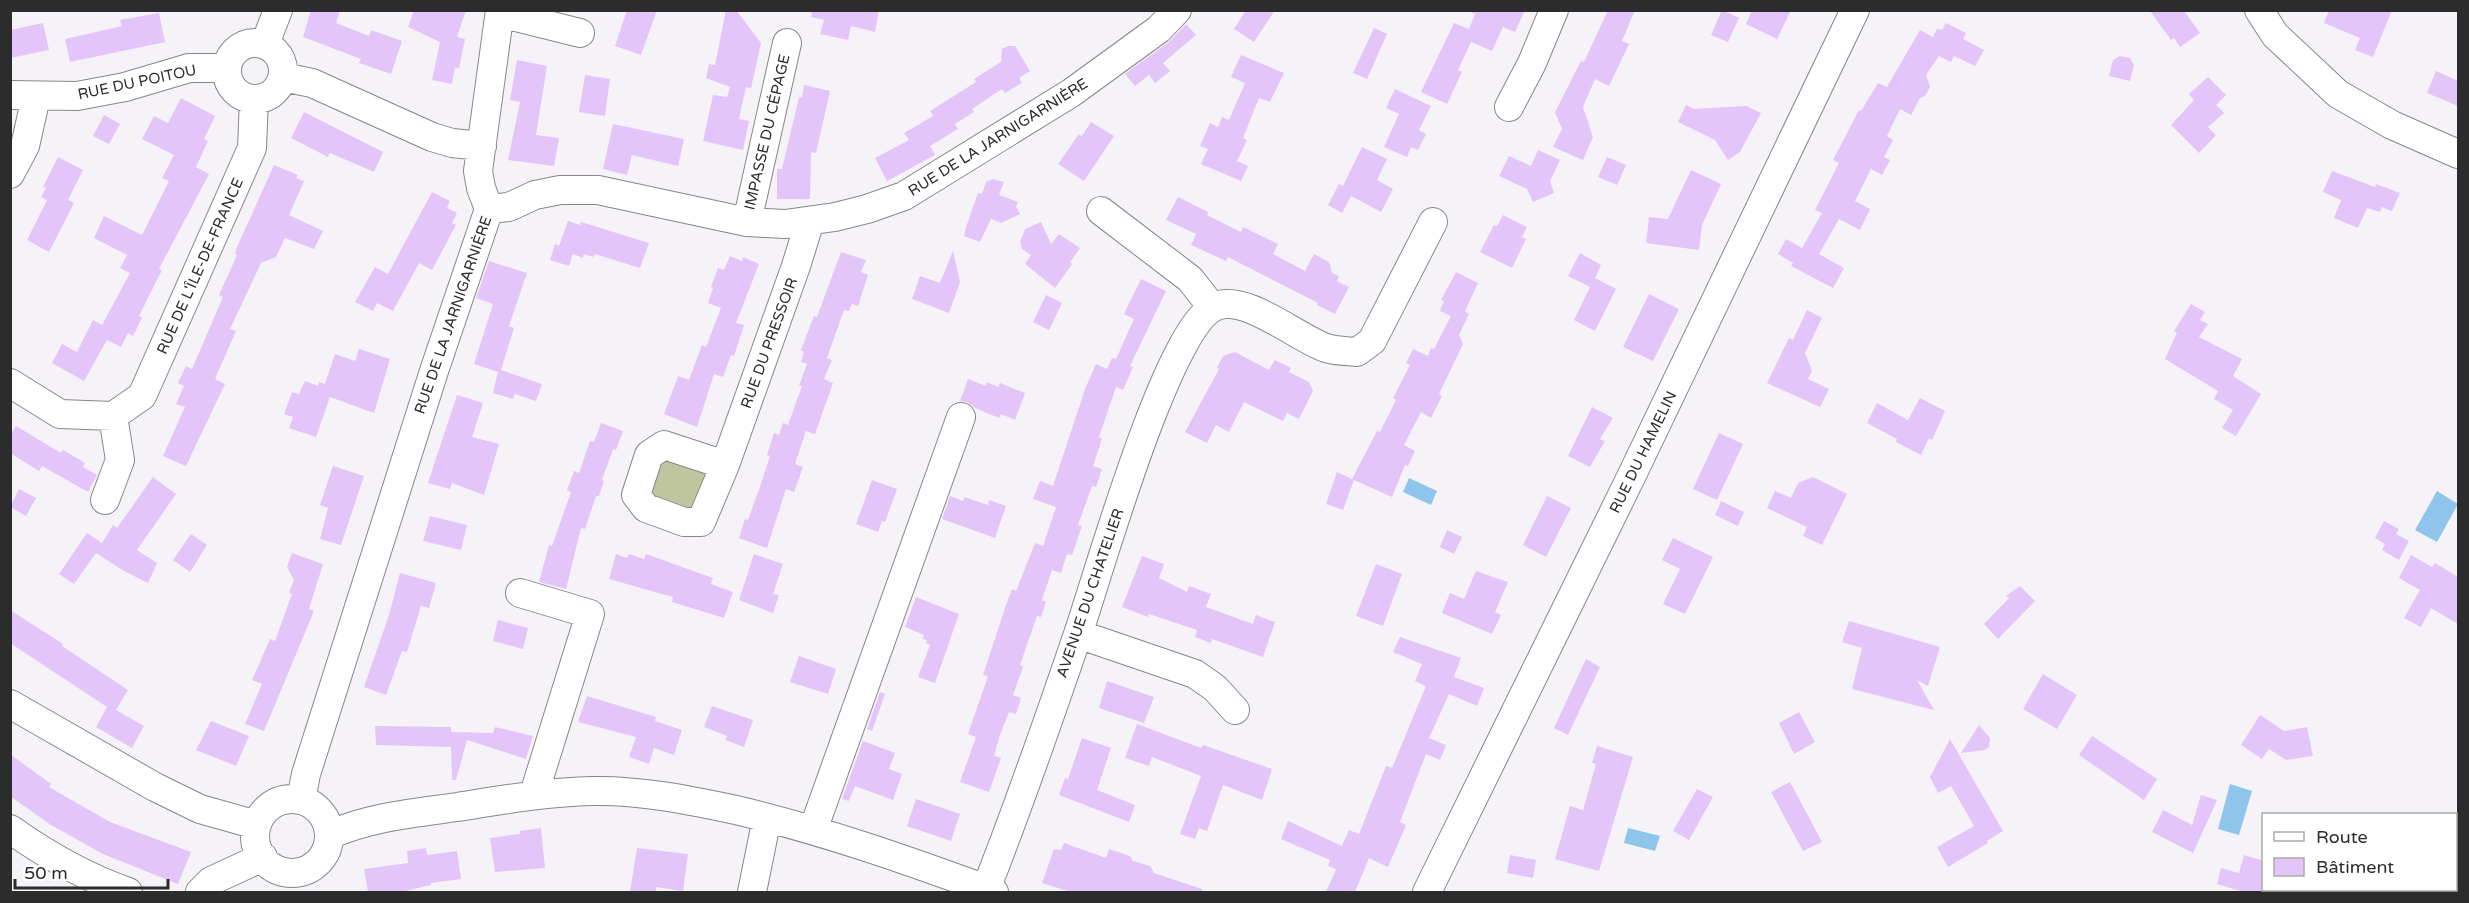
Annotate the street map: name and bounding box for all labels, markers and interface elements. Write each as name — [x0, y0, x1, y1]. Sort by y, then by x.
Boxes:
street label: IMPASSE DU CÉPAGE — [740, 52, 794, 212]
street label: RUE DU POITOU — [76, 61, 198, 103]
street label: RUE DE LA JARNIGARNIÈRE — [905, 74, 1091, 200]
street label: RUE DE L'ÎLE-DE-FRANCE — [153, 175, 247, 357]
street label: RUE DE LA JARNIGARNIÈRE — [411, 214, 495, 416]
street label: RUE DU PRESSOIR — [737, 275, 801, 411]
street label: RUE DU HAMELIN — [1606, 388, 1680, 516]
street label: AVENUE DU CHATELIER — [1053, 506, 1127, 680]
legend — [2262, 813, 2457, 891]
text: Route — [2316, 826, 2368, 848]
scale bar — [15, 852, 168, 890]
text: Bâtiment — [2316, 856, 2394, 878]
text: 50 m — [24, 862, 68, 884]

